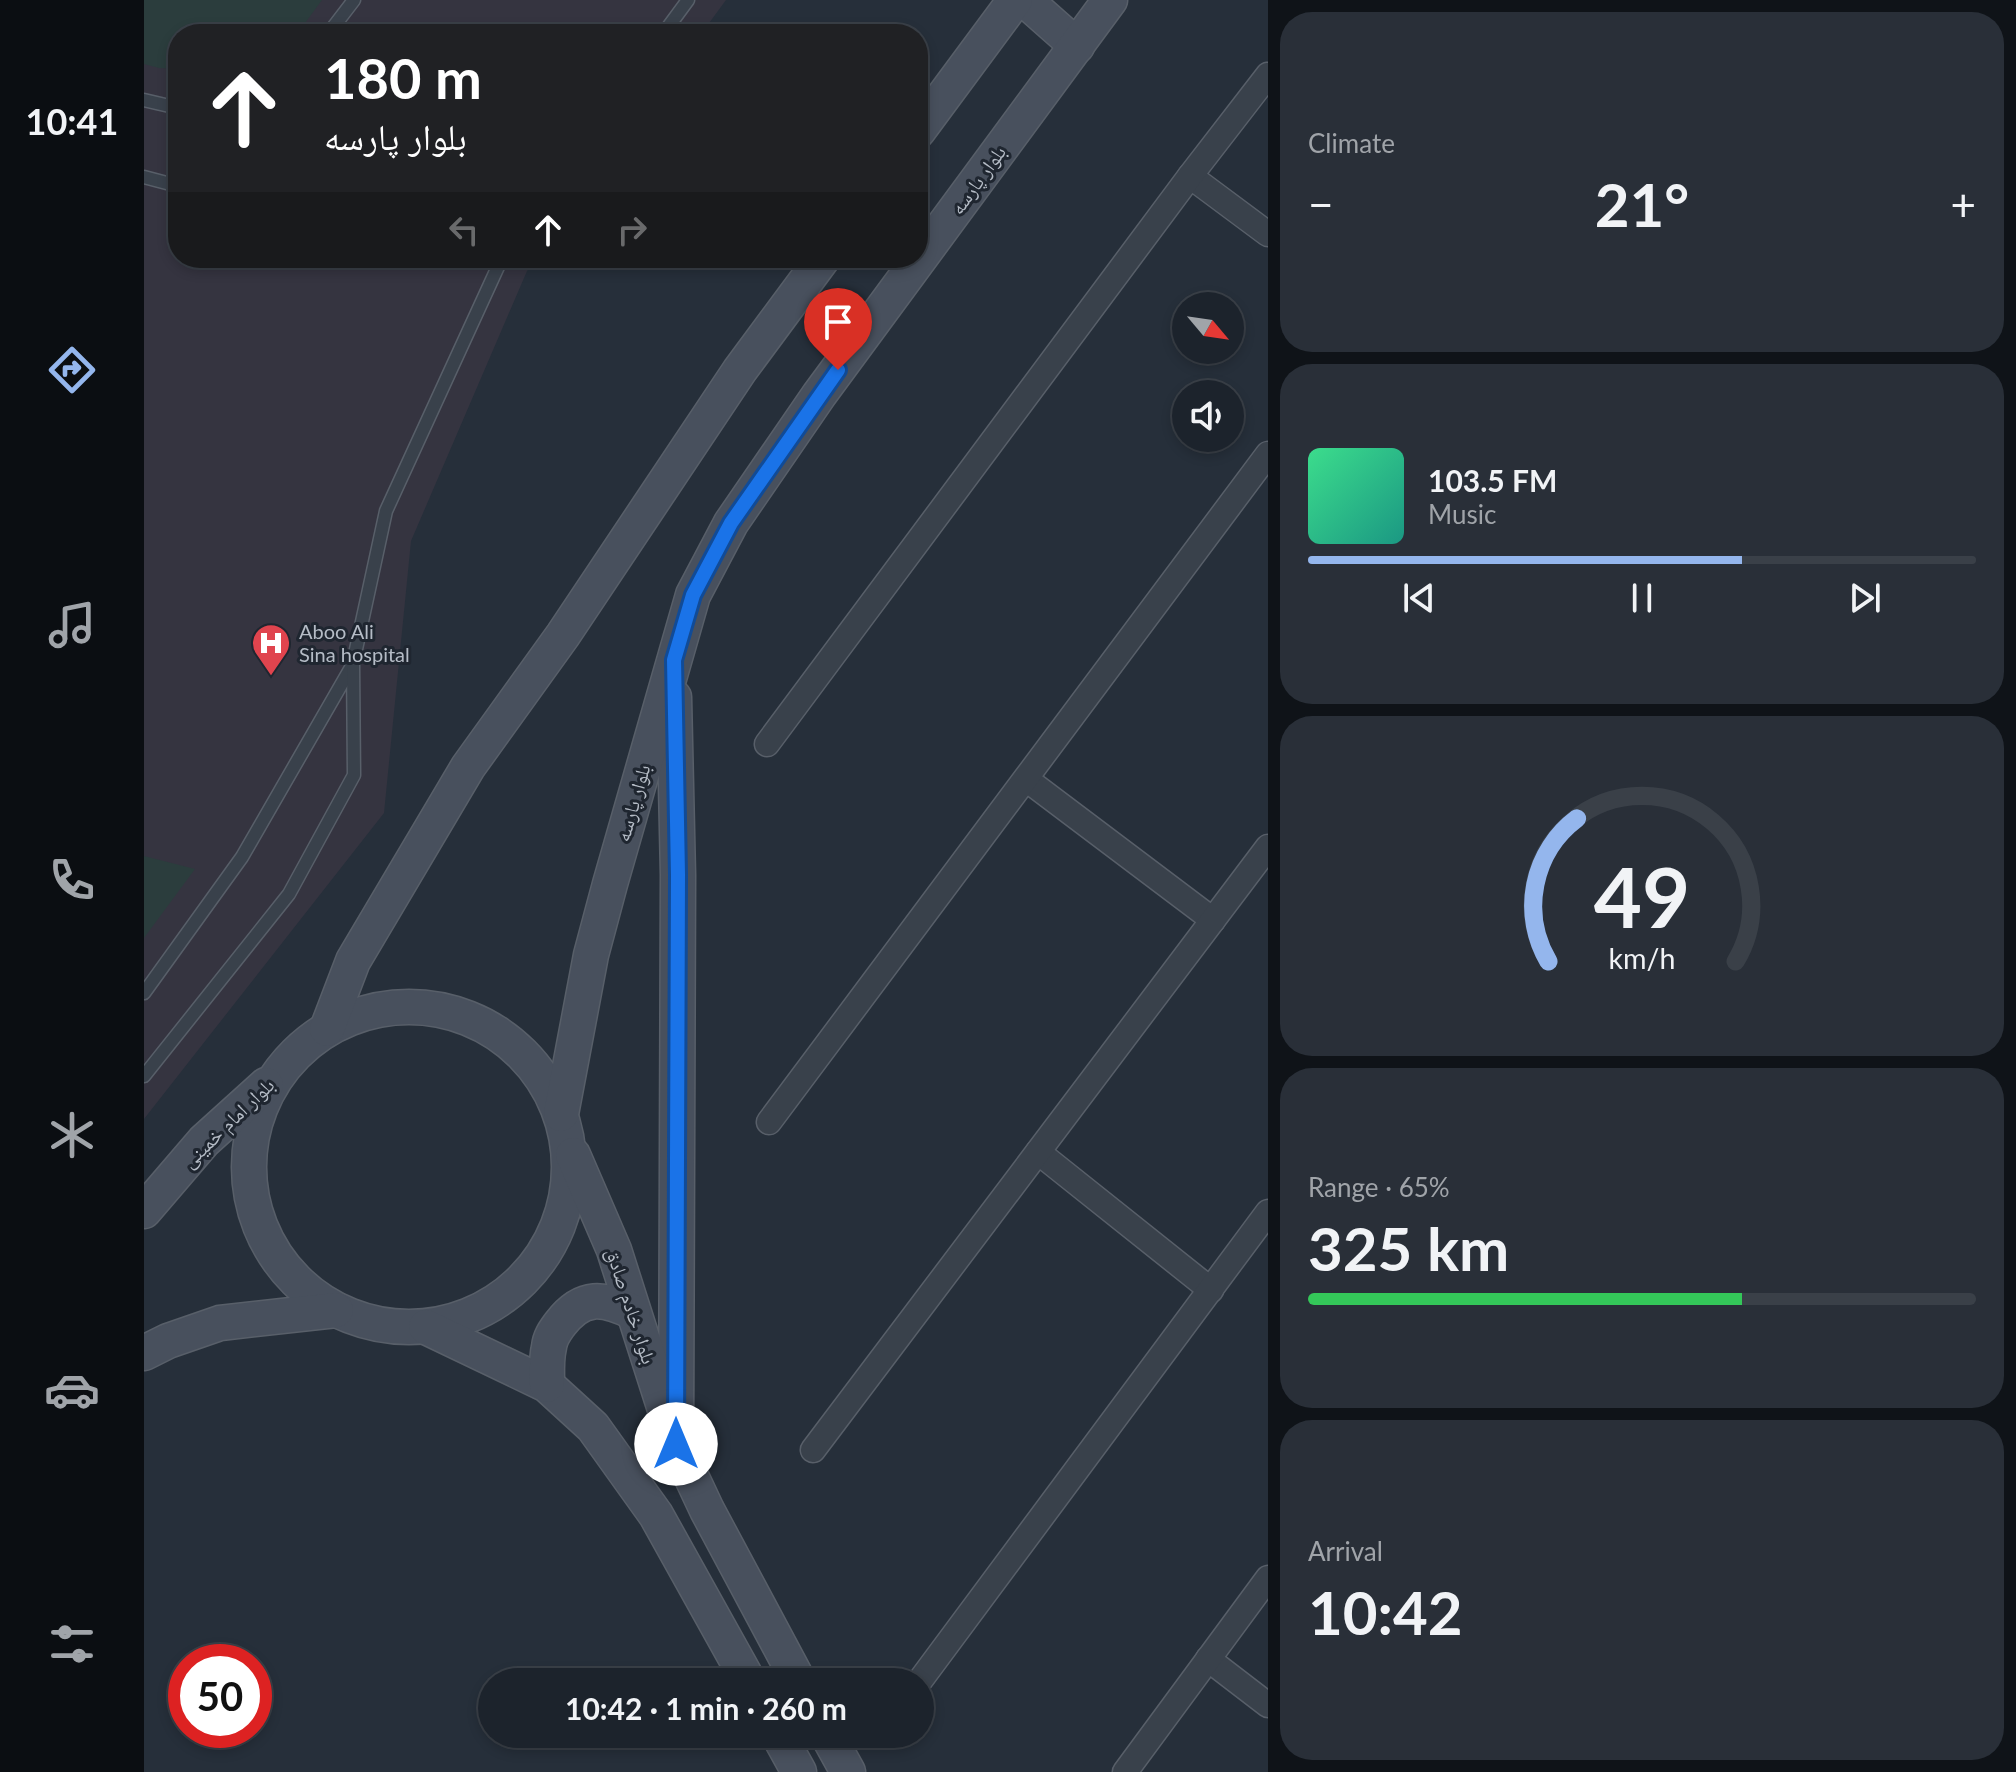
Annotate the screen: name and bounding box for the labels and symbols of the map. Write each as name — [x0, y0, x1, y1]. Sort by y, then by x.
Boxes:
street label: بلوار پارسه — [944, 140, 1011, 219]
pin — [804, 288, 872, 370]
north arrow — [1172, 292, 1244, 364]
place label: Aboo Ali Sina hospital — [299, 619, 410, 666]
hospital icon: Aboo Ali Sina hospital — [250, 622, 292, 677]
street label: بلوار پارسه — [610, 761, 656, 844]
street label: بلوار امام خمینی — [176, 1072, 281, 1174]
street label: بلوار خادم صادق — [599, 1245, 662, 1368]
position arrow — [634, 1402, 718, 1486]
speed limit sign: 50 — [168, 1644, 272, 1748]

